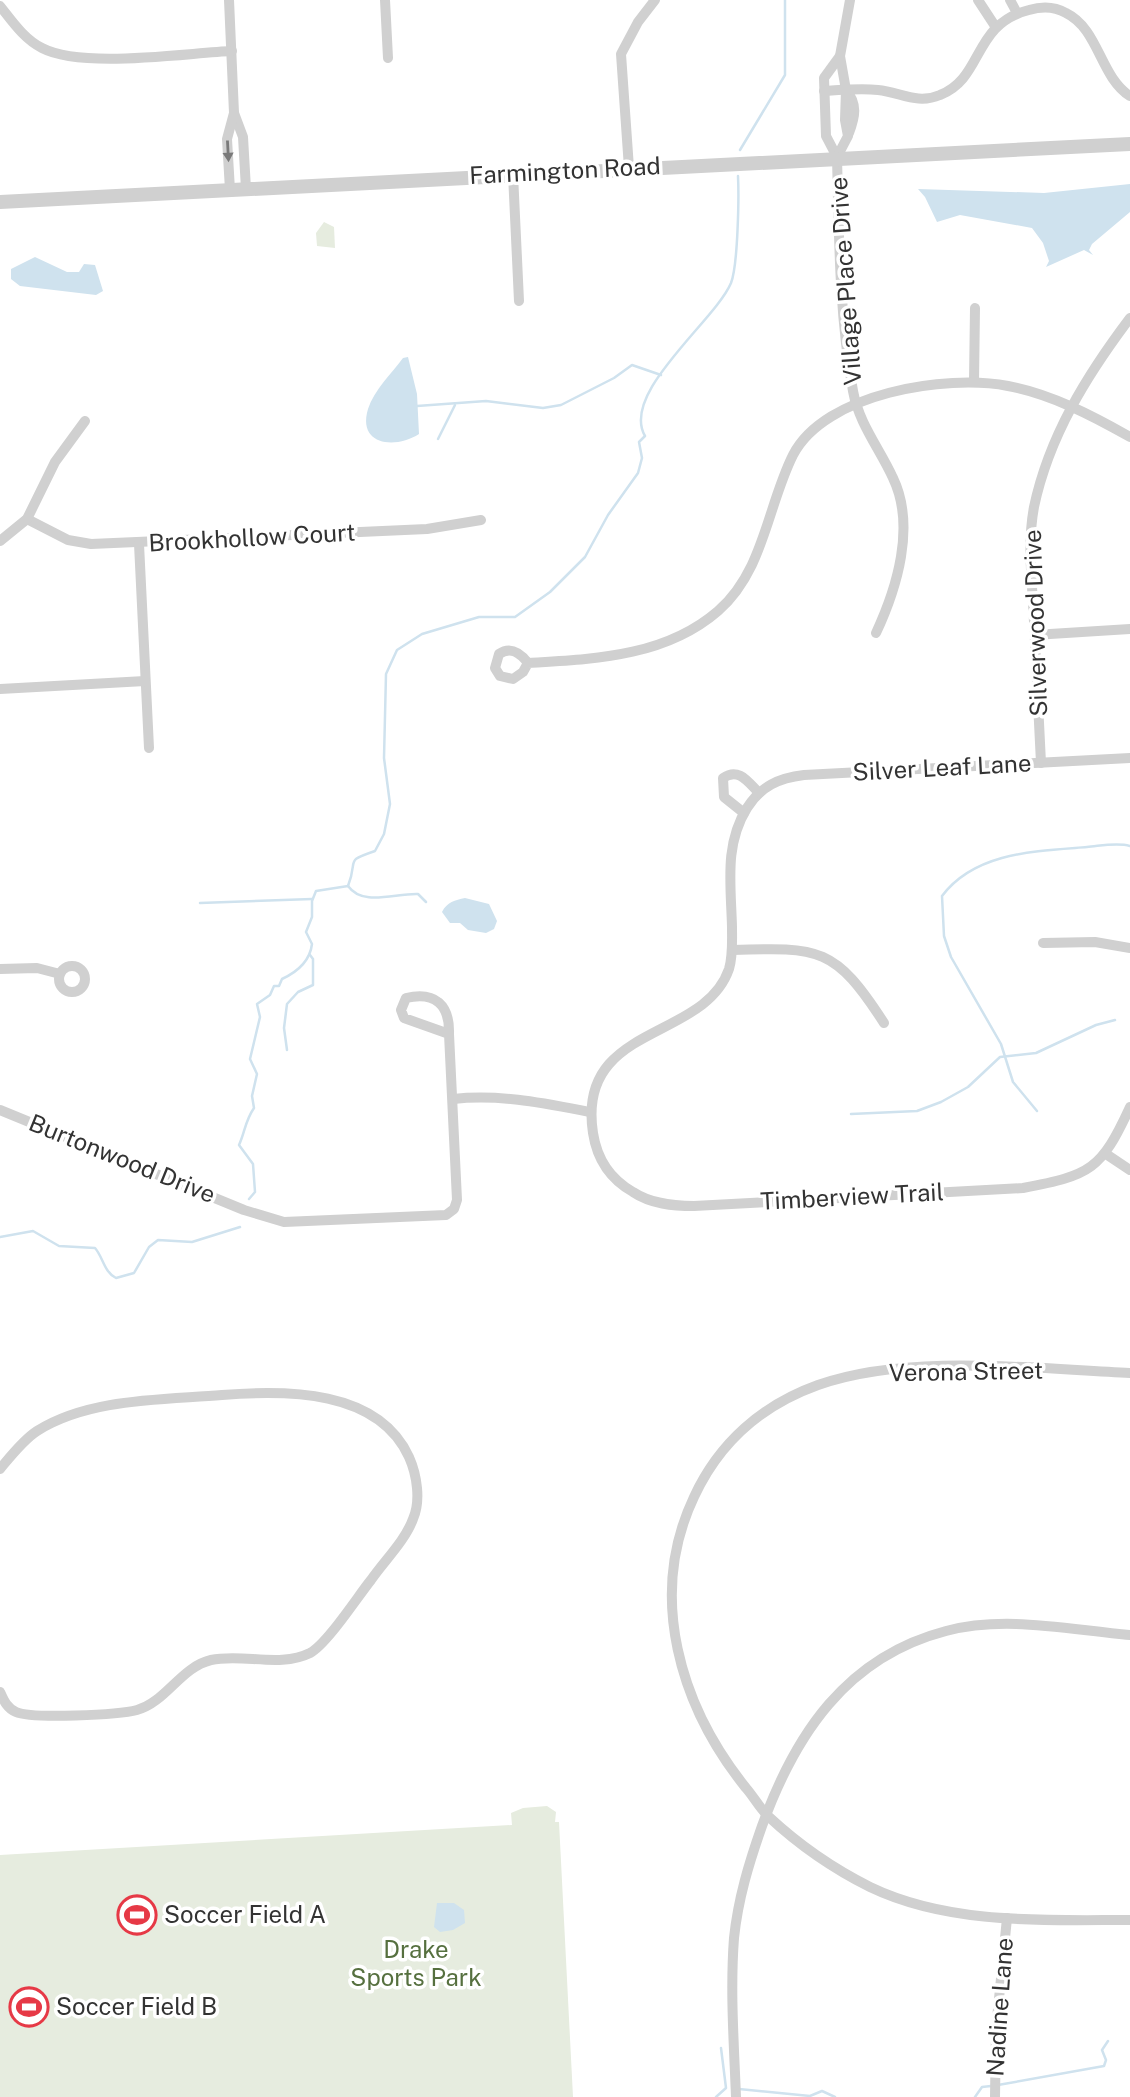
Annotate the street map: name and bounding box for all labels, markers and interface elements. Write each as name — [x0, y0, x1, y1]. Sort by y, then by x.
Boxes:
one-way arrow — [223, 140, 234, 162]
street label: Farmington Road — [469, 151, 661, 189]
street label: Village Place Drive — [824, 176, 866, 386]
street label: Brookhollow Court — [148, 518, 356, 556]
street label: Silverwood Drive — [1018, 529, 1052, 717]
street label: Silver Leaf Lane — [852, 748, 1032, 786]
street label: Burtonwood Drive — [25, 1108, 220, 1208]
street label: Timberview Trail — [759, 1177, 944, 1215]
street label: Verona Street — [889, 1356, 1043, 1386]
sports icon: Soccer Field A — [116, 1894, 158, 1936]
place label: Soccer Field A — [164, 1900, 326, 1928]
park label: Drake Sports Park — [350, 1935, 482, 1991]
street label: Nadine Lane — [980, 1937, 1018, 2077]
sports icon: Soccer Field B — [8, 1986, 50, 2028]
place label: Soccer Field B — [56, 1992, 217, 2020]

